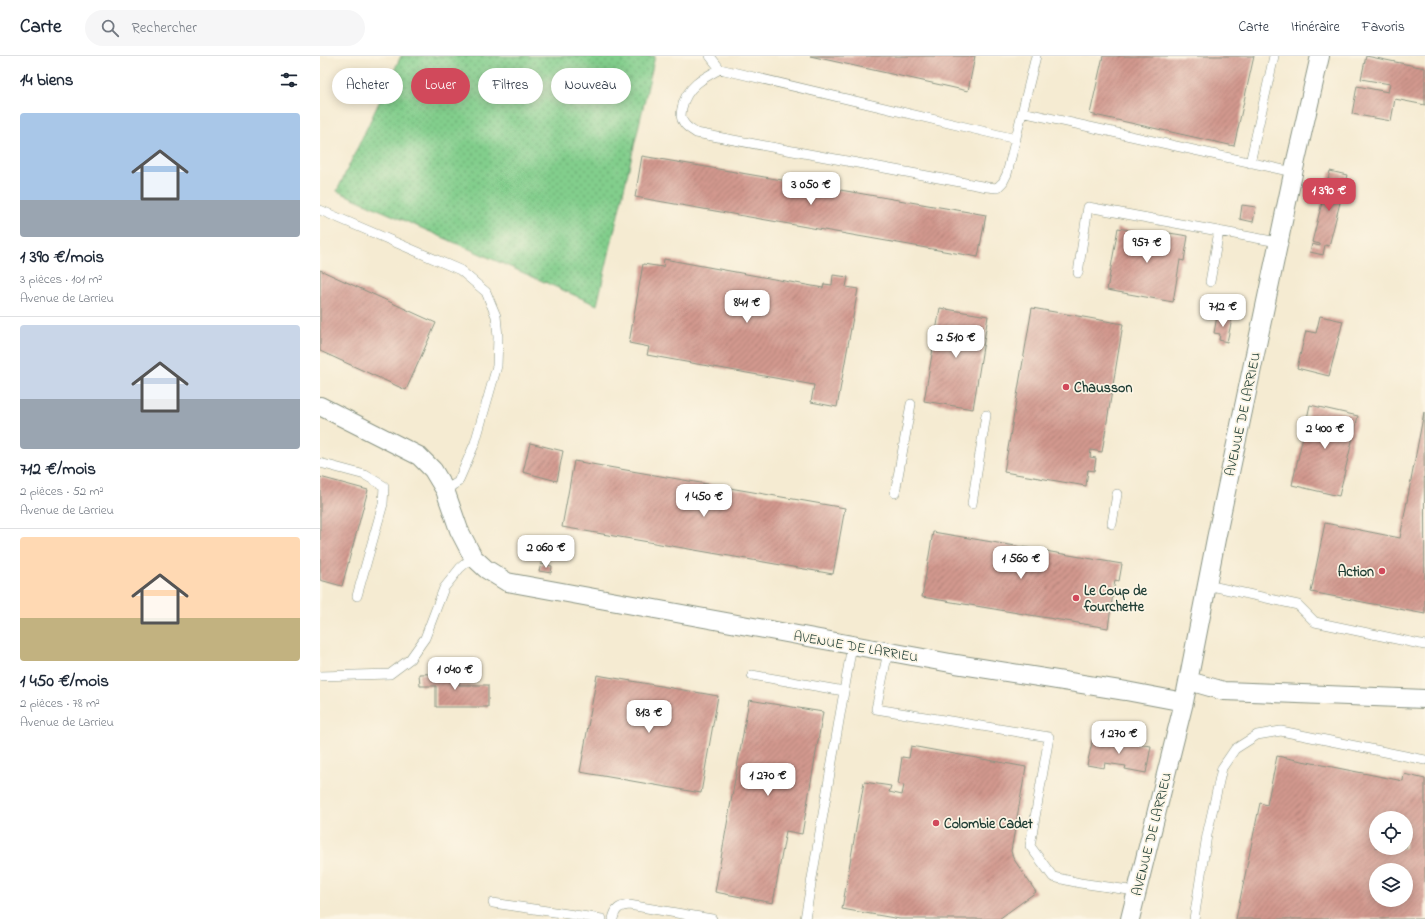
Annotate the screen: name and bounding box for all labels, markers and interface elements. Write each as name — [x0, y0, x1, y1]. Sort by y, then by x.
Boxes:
search box — [85, 10, 365, 46]
text: Carte — [20, 14, 61, 41]
icon: search — [99, 17, 121, 39]
text: Rechercher — [131, 17, 197, 39]
text: Carte — [1238, 17, 1269, 38]
text: Itinéraire — [1291, 17, 1340, 38]
text: Favoris — [1362, 17, 1405, 38]
text: 14 biens — [20, 68, 73, 93]
chip: Acheter — [332, 68, 403, 104]
chip: Louer — [411, 68, 470, 104]
chip: Filtres — [478, 68, 543, 104]
chip: Nouveau — [551, 68, 631, 104]
icon: filters — [278, 69, 300, 91]
icon: home — [124, 139, 196, 211]
pin: 3 050 € — [774, 172, 848, 206]
text: 3 050 € — [791, 175, 831, 194]
pin: 1 390 € — [1292, 178, 1366, 212]
text: 1 390 € — [1312, 181, 1346, 200]
pin: 957 € — [1119, 230, 1175, 264]
text: 957 € — [1132, 233, 1162, 252]
text: 1 390 €/mois — [20, 245, 104, 270]
text: 3 pièces · 101 m² — [20, 270, 102, 289]
text: Avenue de Larrieu — [20, 289, 114, 308]
pin: 841 € — [719, 290, 775, 324]
text: 841 € — [734, 293, 760, 312]
pin: 712 € — [1195, 294, 1251, 328]
text: 712 € — [1209, 297, 1237, 316]
pin: 2 510 € — [919, 325, 993, 359]
text: 2 510 € — [936, 328, 976, 347]
street label: AVENUE DE LARRIEU — [1220, 350, 1267, 478]
icon: home — [124, 351, 196, 423]
place label: Chausson — [1074, 378, 1132, 399]
marker: Chausson — [1061, 382, 1071, 392]
pin: 2 400 € — [1288, 416, 1362, 450]
text: 2 400 € — [1306, 419, 1344, 438]
text: 712 €/mois — [20, 457, 96, 482]
text: 2 pièces · 52 m² — [20, 482, 104, 501]
pin: 1 450 € — [667, 484, 741, 518]
text: 1 450 € — [685, 487, 723, 506]
text: Avenue de Larrieu — [20, 501, 114, 520]
pin: 2 060 € — [509, 535, 583, 569]
text: 2 060 € — [527, 538, 565, 557]
pin: 1 560 € — [984, 546, 1058, 580]
text: 1 560 € — [1002, 549, 1040, 568]
place label: Action — [1338, 562, 1374, 583]
icon: home — [124, 563, 196, 635]
marker: Action — [1377, 566, 1387, 576]
place label: Le Coup de fourchette — [1083, 581, 1148, 618]
marker: Le Coup de fourchette — [1071, 593, 1081, 603]
street label: AVENUE DE LARRIEU — [792, 626, 920, 669]
pin: 1 040 € — [418, 657, 492, 691]
text: 1 040 € — [437, 660, 473, 679]
text: 1 450 €/mois — [20, 669, 109, 694]
text: 2 pièces · 78 m² — [20, 694, 100, 713]
pin: 813 € — [621, 700, 677, 734]
text: 813 € — [636, 703, 662, 722]
text: Avenue de Larrieu — [20, 713, 114, 732]
pin: 1 270 € — [1082, 721, 1156, 755]
text: 1 270 € — [1100, 724, 1138, 743]
pin: 1 270 € — [731, 763, 805, 797]
text: 1 270 € — [749, 766, 787, 785]
street label: AVENUE DE LARRIEU — [1127, 770, 1178, 898]
map controls — [1369, 811, 1413, 907]
button: locate — [1369, 811, 1413, 855]
place label: Colombie Cadet — [944, 814, 1033, 835]
marker: Colombie Cadet — [931, 818, 941, 828]
button: layers — [1369, 863, 1413, 907]

